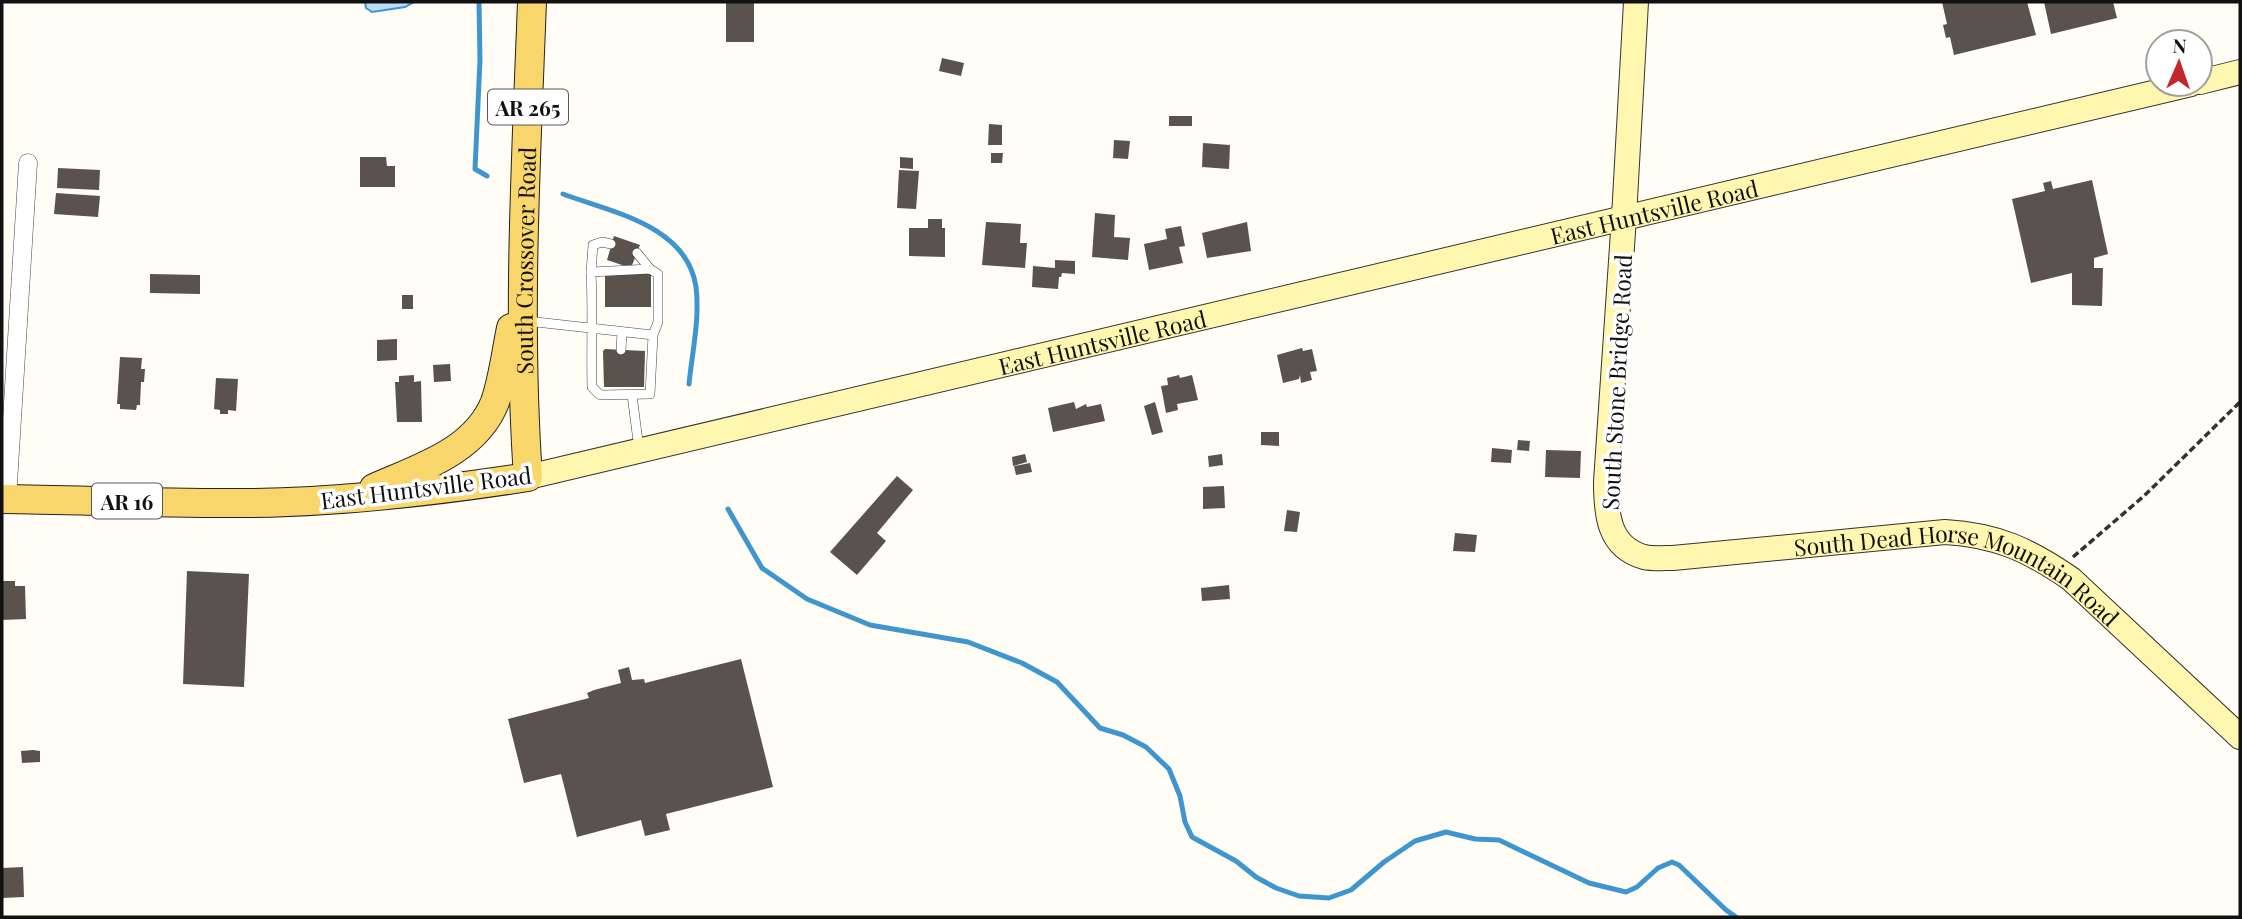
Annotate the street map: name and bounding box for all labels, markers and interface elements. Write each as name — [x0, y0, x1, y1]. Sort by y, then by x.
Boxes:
north arrow — [2144, 28, 2214, 98]
text: N — [2172, 32, 2187, 58]
road number: AR 265 — [488, 90, 568, 124]
street label: South Crossover Road — [507, 146, 542, 375]
street label: East Huntsville Road — [1547, 171, 1761, 250]
street label: South Stone Bridge Road — [1594, 253, 1638, 511]
street label: East Huntsville Road — [995, 302, 1209, 381]
street label: East Huntsville Road — [319, 459, 533, 515]
road number: AR 16 — [92, 484, 162, 518]
street label: South Dead Horse Mountain Road — [1792, 516, 2126, 632]

